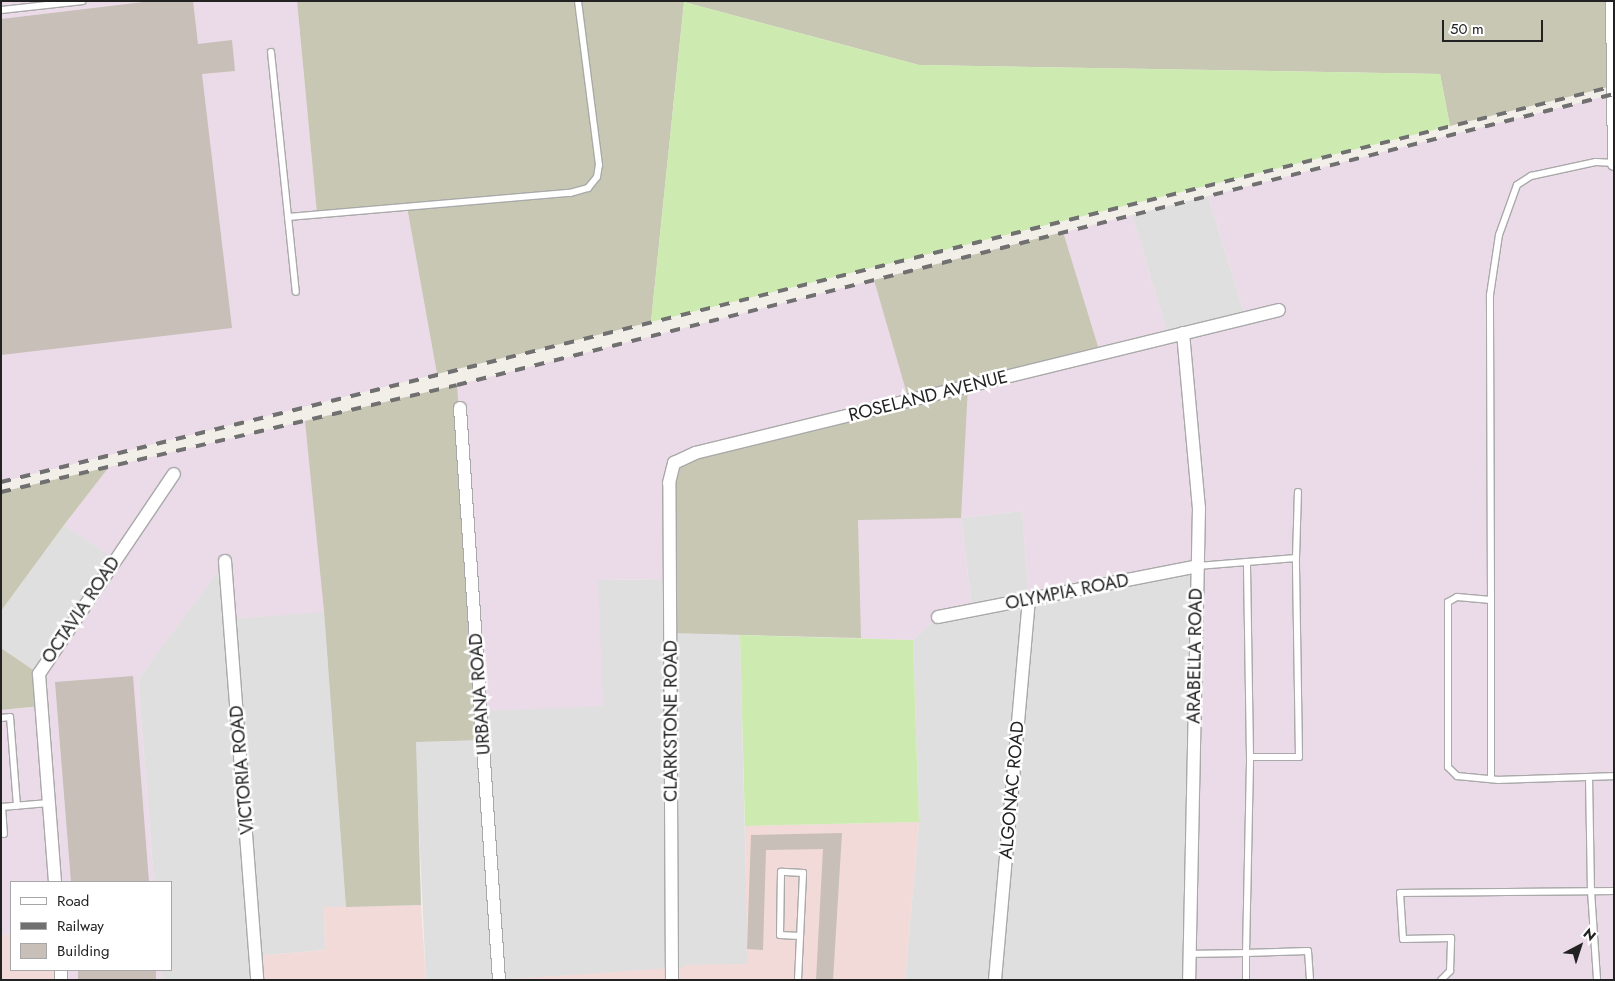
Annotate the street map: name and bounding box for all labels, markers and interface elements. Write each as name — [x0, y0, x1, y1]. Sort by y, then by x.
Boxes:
scale bar — [1445, 10, 1546, 42]
text: 50 m — [1450, 18, 1484, 40]
street label: ROSELAND AVENUE — [846, 366, 1010, 426]
street label: OCTAVIA ROAD — [37, 553, 125, 667]
street label: OLYMPIA ROAD — [1004, 569, 1130, 615]
street label: ARABELLA ROAD — [1183, 588, 1207, 724]
street label: URBANA ROAD — [465, 632, 495, 756]
street label: CLARKSTONE ROAD — [660, 640, 682, 802]
street label: VICTORIA ROAD — [226, 705, 258, 835]
street label: ALGONAC ROAD — [995, 720, 1029, 860]
legend — [10, 881, 172, 971]
text: Road — [57, 890, 89, 912]
text: Railway — [57, 915, 104, 937]
north arrow — [1555, 921, 1605, 971]
text: N — [1579, 923, 1600, 946]
text: Building — [57, 940, 109, 962]

